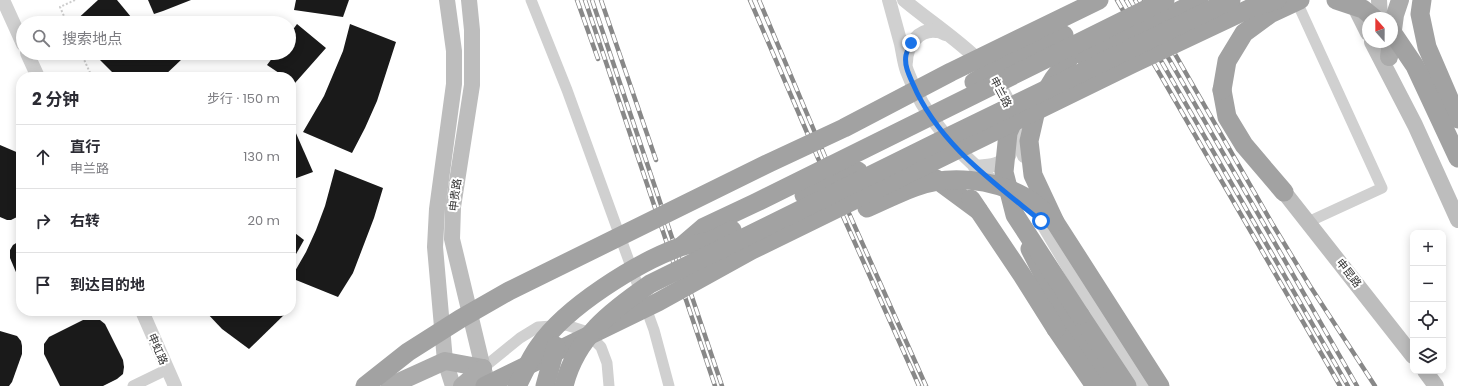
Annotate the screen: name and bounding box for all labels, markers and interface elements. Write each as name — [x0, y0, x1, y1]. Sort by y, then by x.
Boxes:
north arrow — [1362, 12, 1398, 48]
search box — [16, 16, 296, 60]
icon: search — [30, 27, 52, 49]
text: 搜索地点 — [62, 28, 122, 49]
route end — [902, 34, 920, 52]
street label: 申兰路 — [986, 74, 1016, 110]
text: 2 分钟 — [32, 87, 79, 111]
text: 步行 · 150 m — [207, 89, 280, 108]
text: 直行 — [70, 136, 100, 157]
icon: ahead — [32, 146, 54, 168]
text: 130 m — [243, 147, 280, 166]
text: 申兰路 — [70, 159, 109, 178]
street label: 申贵路 — [445, 178, 465, 212]
icon: right — [32, 210, 54, 232]
text: 右转 — [70, 210, 100, 231]
text: 20 m — [247, 211, 280, 230]
route start — [1032, 212, 1050, 230]
map controls — [1410, 230, 1446, 374]
button: + — [1410, 230, 1446, 266]
street label: 申昆路 — [1333, 255, 1365, 291]
button: − — [1410, 266, 1446, 302]
icon: arrive — [32, 274, 54, 296]
text: 到达目的地 — [70, 274, 145, 295]
button: locate — [1410, 302, 1446, 338]
street label: 申虹路 — [144, 331, 172, 367]
button: layers — [1410, 338, 1446, 374]

